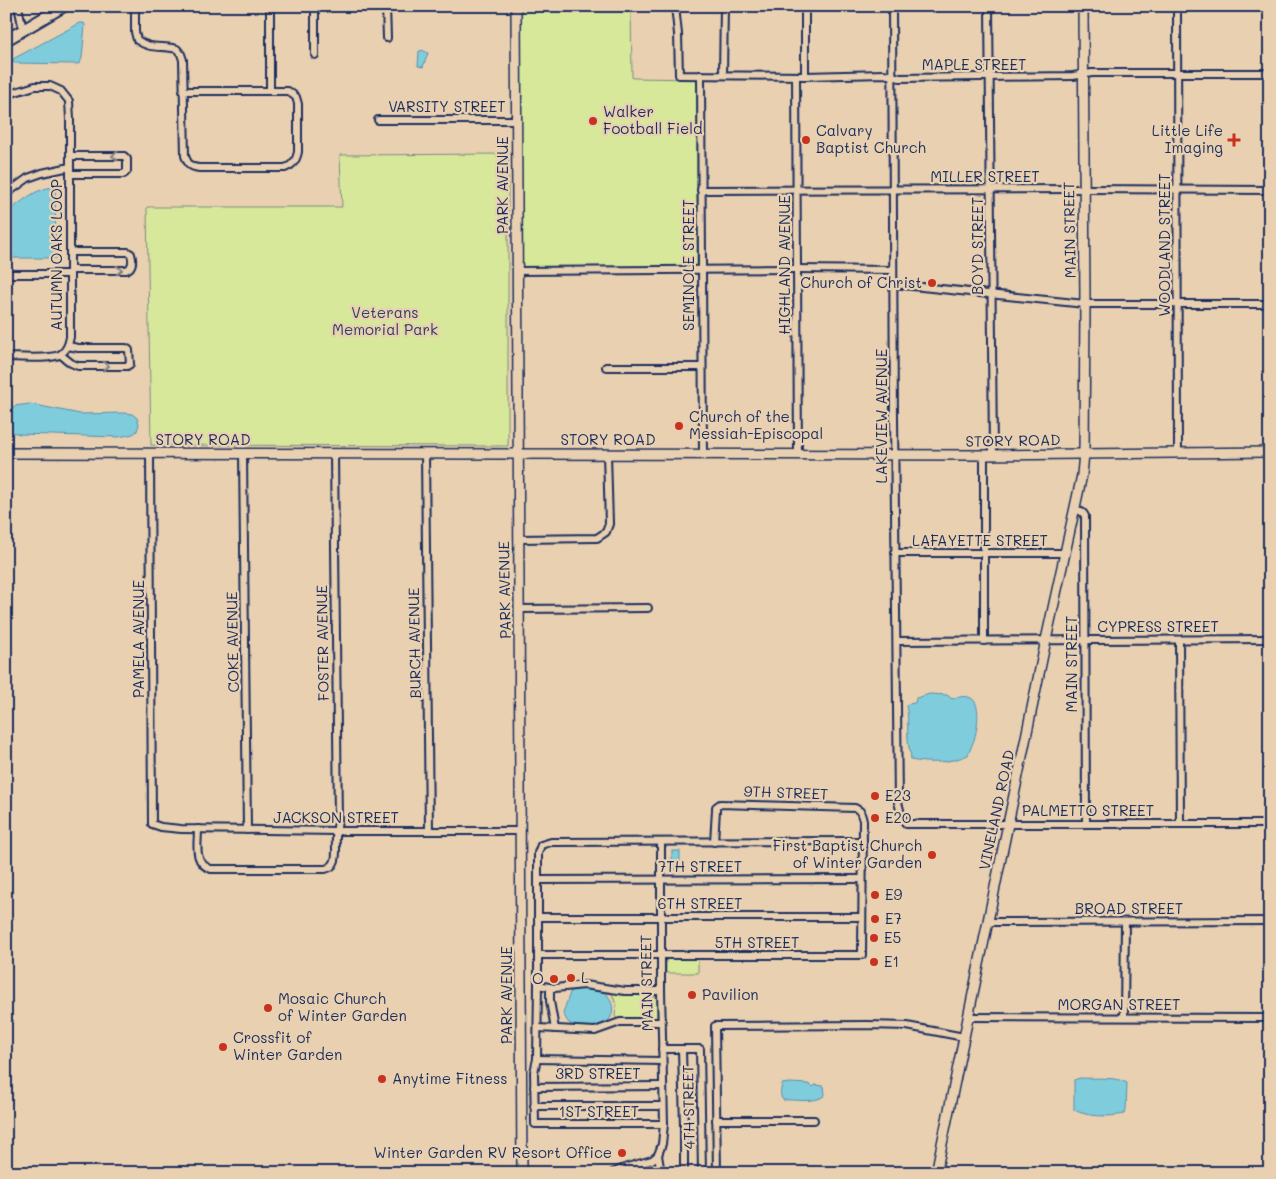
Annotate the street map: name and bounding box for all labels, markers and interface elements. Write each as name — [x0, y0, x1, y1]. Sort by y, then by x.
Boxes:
street label: MAPLE STREET — [922, 54, 1026, 74]
street label: VARSITY STREET — [388, 96, 506, 116]
place label: Walker Football Field — [603, 101, 703, 138]
marker: Walker Football Field — [587, 115, 599, 127]
place label: Calvary Baptist Church — [816, 120, 926, 157]
place label: Little Life Imaging — [1152, 120, 1223, 157]
marker: Little Life Imaging — [1227, 133, 1241, 147]
marker: Calvary Baptist Church — [800, 134, 812, 146]
street label: PARK AVENUE — [492, 136, 512, 234]
one-way arrow — [111, 151, 118, 161]
street label: MILLER STREET — [930, 166, 1040, 186]
street label: WOODLAND STREET — [1154, 173, 1174, 317]
street label: AUTUMN OAKS LOOP — [46, 179, 66, 331]
street label: MAIN STREET — [1058, 181, 1080, 279]
street label: HIGHLAND AVENUE — [774, 195, 794, 335]
street label: BOYD STREET — [967, 197, 987, 295]
street label: SEMINOLE STREET — [678, 199, 698, 331]
one-way arrow — [116, 264, 124, 275]
place label: Church of Christ — [800, 272, 922, 292]
marker: Church of Christ — [926, 277, 938, 289]
park label: Veterans Memorial Park — [332, 302, 438, 339]
street label: LAKEVIEW AVENUE — [871, 348, 891, 483]
one-way arrow — [102, 361, 110, 371]
place label: Church of the Messiah-Episcopal — [689, 406, 823, 443]
marker: Church of the Messiah-Episcopal — [673, 420, 685, 432]
street label: STORY ROAD — [155, 429, 251, 449]
street label: STORY ROAD — [560, 429, 656, 449]
street label: STORY ROAD — [965, 429, 1061, 451]
street label: LAFAYETTE STREET — [912, 530, 1048, 550]
street label: PARK AVENUE — [493, 540, 515, 639]
street label: PAMELA AVENUE — [128, 580, 148, 698]
street label: FOSTER AVENUE — [311, 584, 333, 701]
street label: BURCH AVENUE — [403, 587, 425, 699]
street label: COKE AVENUE — [221, 591, 243, 693]
street label: MAIN STREET — [1061, 616, 1081, 712]
street label: CYPRESS STREET — [1097, 616, 1219, 636]
street label: VINELAND ROAD — [974, 748, 1019, 872]
street label: 9TH STREET — [743, 781, 829, 803]
place label: E23 — [885, 785, 911, 805]
marker: E23 — [869, 790, 881, 802]
street label: PALMETTO STREET — [1022, 800, 1154, 820]
street label: JACKSON STREET — [273, 807, 399, 827]
place label: E20 — [885, 807, 911, 827]
marker: E20 — [869, 812, 881, 824]
place label: First Baptist Church of Winter Garden — [773, 835, 922, 872]
marker: First Baptist Church of Winter Garden — [926, 849, 938, 861]
street label: 7TH STREET — [658, 856, 742, 876]
place label: E9 — [885, 884, 903, 904]
marker: E9 — [869, 889, 881, 901]
street label: 6TH STREET — [658, 893, 742, 913]
street label: BROAD STREET — [1075, 898, 1183, 918]
place label: E7 — [885, 908, 902, 928]
marker: E7 — [869, 913, 881, 925]
place label: E5 — [884, 927, 901, 947]
street label: 5TH STREET — [715, 932, 799, 952]
marker: E5 — [868, 932, 880, 944]
street label: MAIN STREET — [635, 934, 657, 1032]
street label: PARK AVENUE — [496, 946, 516, 1044]
place label: E1 — [884, 951, 899, 971]
marker: E1 — [868, 956, 880, 968]
place label: L — [581, 967, 589, 987]
place label: O — [532, 968, 544, 988]
marker: L — [565, 972, 577, 984]
marker: O — [548, 973, 560, 985]
place label: Pavilion — [702, 984, 759, 1004]
place label: Mosaic Church of Winter Garden — [278, 988, 407, 1025]
marker: Pavilion — [686, 989, 698, 1001]
street label: MORGAN STREET — [1058, 994, 1180, 1014]
marker: Mosaic Church of Winter Garden — [262, 1002, 274, 1014]
place label: Crossfit of Winter Garden — [233, 1027, 342, 1064]
marker: Crossfit of Winter Garden — [217, 1041, 229, 1053]
street label: 3RD STREET — [555, 1063, 641, 1083]
street label: 4TH STREET — [677, 1065, 699, 1149]
place label: Anytime Fitness — [392, 1068, 508, 1088]
marker: Anytime Fitness — [376, 1073, 388, 1085]
street label: 1ST STREET — [559, 1101, 639, 1121]
place label: Winter Garden RV Resort Office — [373, 1142, 612, 1162]
marker: Winter Garden RV Resort Office — [616, 1147, 628, 1159]

